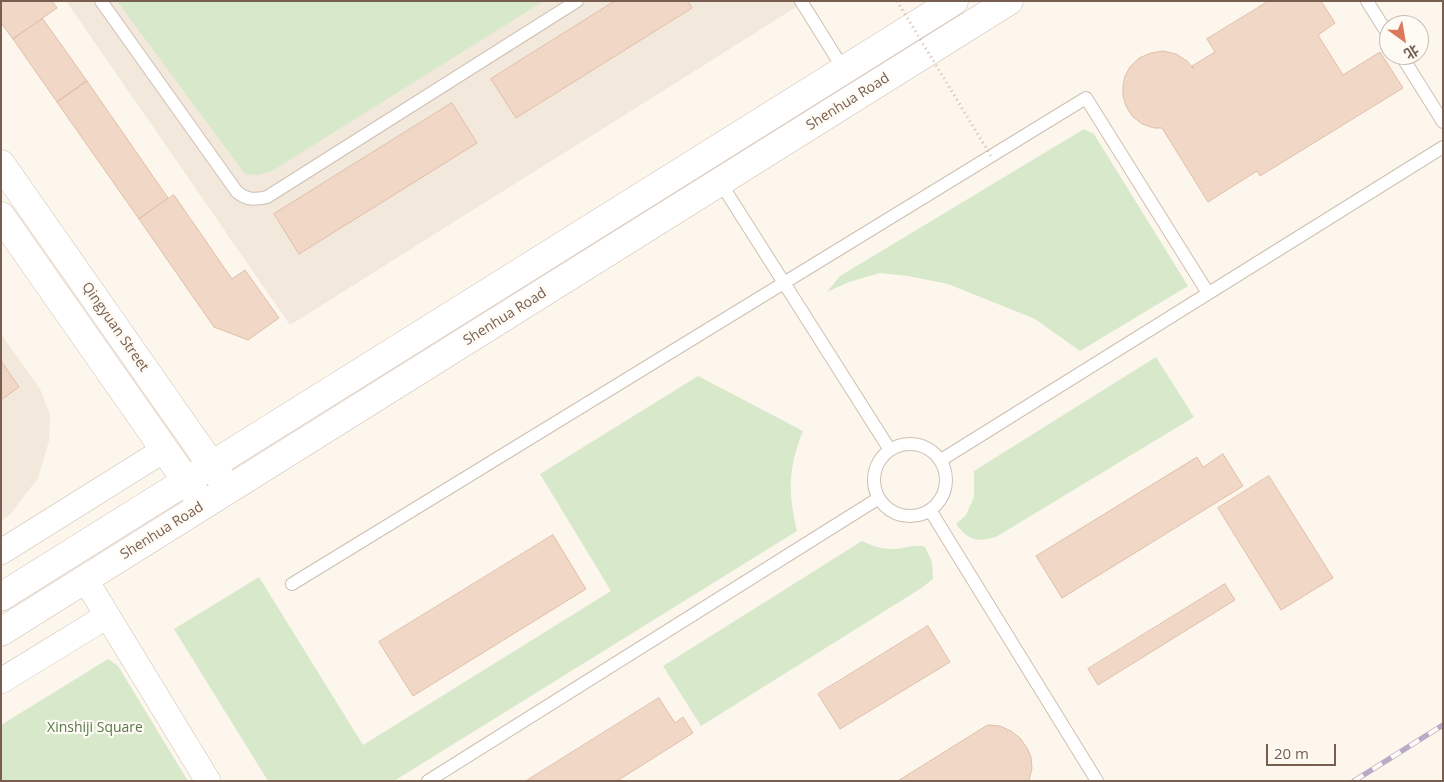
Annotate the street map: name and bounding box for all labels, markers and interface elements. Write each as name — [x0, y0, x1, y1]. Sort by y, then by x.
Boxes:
north arrow — [1379, 15, 1429, 65]
text: 北 — [1401, 41, 1423, 64]
street label: Shenhua Road — [803, 70, 893, 134]
street label: Qingyuan Street — [78, 279, 152, 375]
street label: Shenhua Road — [460, 285, 550, 349]
street label: Shenhua Road — [117, 499, 207, 563]
park label: Xinshiji Square — [47, 720, 143, 736]
scale bar — [1269, 734, 1339, 766]
text: 20 m — [1274, 743, 1309, 763]

